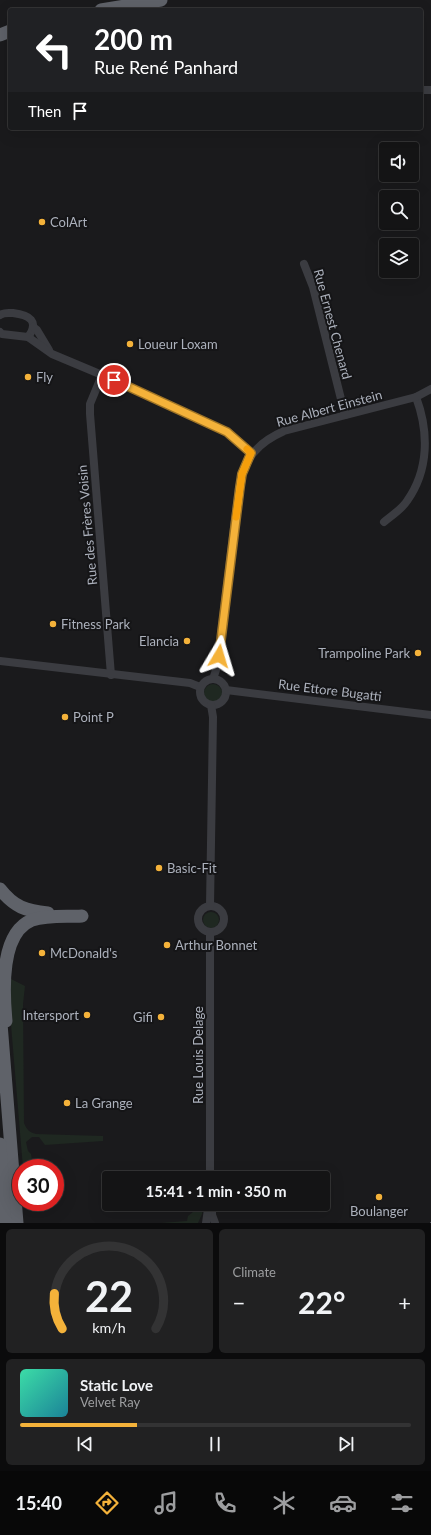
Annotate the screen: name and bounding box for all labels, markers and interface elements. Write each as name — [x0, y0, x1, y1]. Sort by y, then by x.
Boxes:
text: 200 m — [94, 22, 173, 56]
icon: left — [28, 24, 80, 76]
text: Rue René Panhard — [94, 56, 238, 78]
icon: arrive — [69, 100, 91, 122]
text: Then — [28, 102, 61, 120]
map controls — [379, 142, 419, 278]
button: sound — [379, 142, 419, 182]
button: search — [379, 190, 419, 230]
place label: ColArt — [50, 214, 87, 230]
marker: ColArt — [37, 217, 47, 227]
button: layers — [379, 238, 419, 278]
street label: Rue Ernest Chenard — [311, 267, 355, 381]
place label: Loueur Loxam — [138, 336, 218, 352]
marker: Loueur Loxam — [125, 339, 135, 349]
pin — [97, 363, 131, 397]
place label: Fly — [36, 369, 53, 385]
icon: arrive — [103, 369, 125, 391]
marker: Fly — [23, 372, 33, 382]
street label: Rue Albert Einstein — [274, 386, 384, 430]
street label: Rue des Frères Voisin — [74, 464, 100, 586]
place label: Fitness Park — [61, 616, 131, 632]
marker: Fitness Park — [48, 619, 58, 629]
place label: Elancia — [139, 633, 179, 649]
position arrow — [198, 635, 240, 677]
marker: Elancia — [182, 636, 192, 646]
place label: Trampoline Park — [318, 645, 410, 661]
marker: Trampoline Park — [413, 648, 423, 658]
street label: Rue Ettore Bugatti — [277, 676, 383, 704]
place label: Point P — [73, 709, 114, 725]
marker: Point P — [60, 712, 70, 722]
place label: Basic-Fit — [167, 860, 217, 876]
marker: Basic-Fit — [154, 863, 164, 873]
place label: Arthur Bonnet — [175, 937, 257, 953]
marker: Arthur Bonnet — [162, 940, 172, 950]
place label: McDonald's — [50, 945, 118, 961]
marker: McDonald's — [37, 948, 47, 958]
street label: Rue Louis Delage — [190, 1006, 206, 1104]
place label: Intersport — [22, 1007, 79, 1023]
place label: Gifi — [133, 1009, 153, 1025]
marker: Intersport — [82, 1010, 92, 1020]
marker: Gifi — [156, 1012, 166, 1022]
place label: La Grange — [75, 1095, 133, 1111]
marker: La Grange — [62, 1098, 72, 1108]
speed limit sign: 30 — [12, 1159, 64, 1211]
text: 15:41 · 1 min · 350 m — [146, 1182, 286, 1200]
marker: Boulanger — [374, 1192, 384, 1202]
place label: Boulanger — [350, 1203, 408, 1219]
text: Climate — [233, 1264, 276, 1280]
text: 22 — [85, 1271, 133, 1321]
text: 22° — [298, 1284, 345, 1320]
text: − — [233, 1289, 245, 1316]
text: + — [398, 1289, 411, 1316]
text: km/h — [93, 1319, 126, 1336]
text: Static Love — [80, 1376, 153, 1394]
text: Velvet Ray — [80, 1394, 140, 1410]
icon: previous — [74, 1433, 96, 1455]
icon: pause — [204, 1433, 226, 1455]
icon: next — [335, 1433, 357, 1455]
icon: directions — [93, 1489, 121, 1517]
icon: music — [152, 1489, 180, 1517]
icon: phone — [211, 1489, 239, 1517]
icon: climate — [270, 1489, 298, 1517]
icon: car — [329, 1489, 357, 1517]
icon: filters — [388, 1489, 416, 1517]
text: 15:40 — [15, 1492, 62, 1514]

